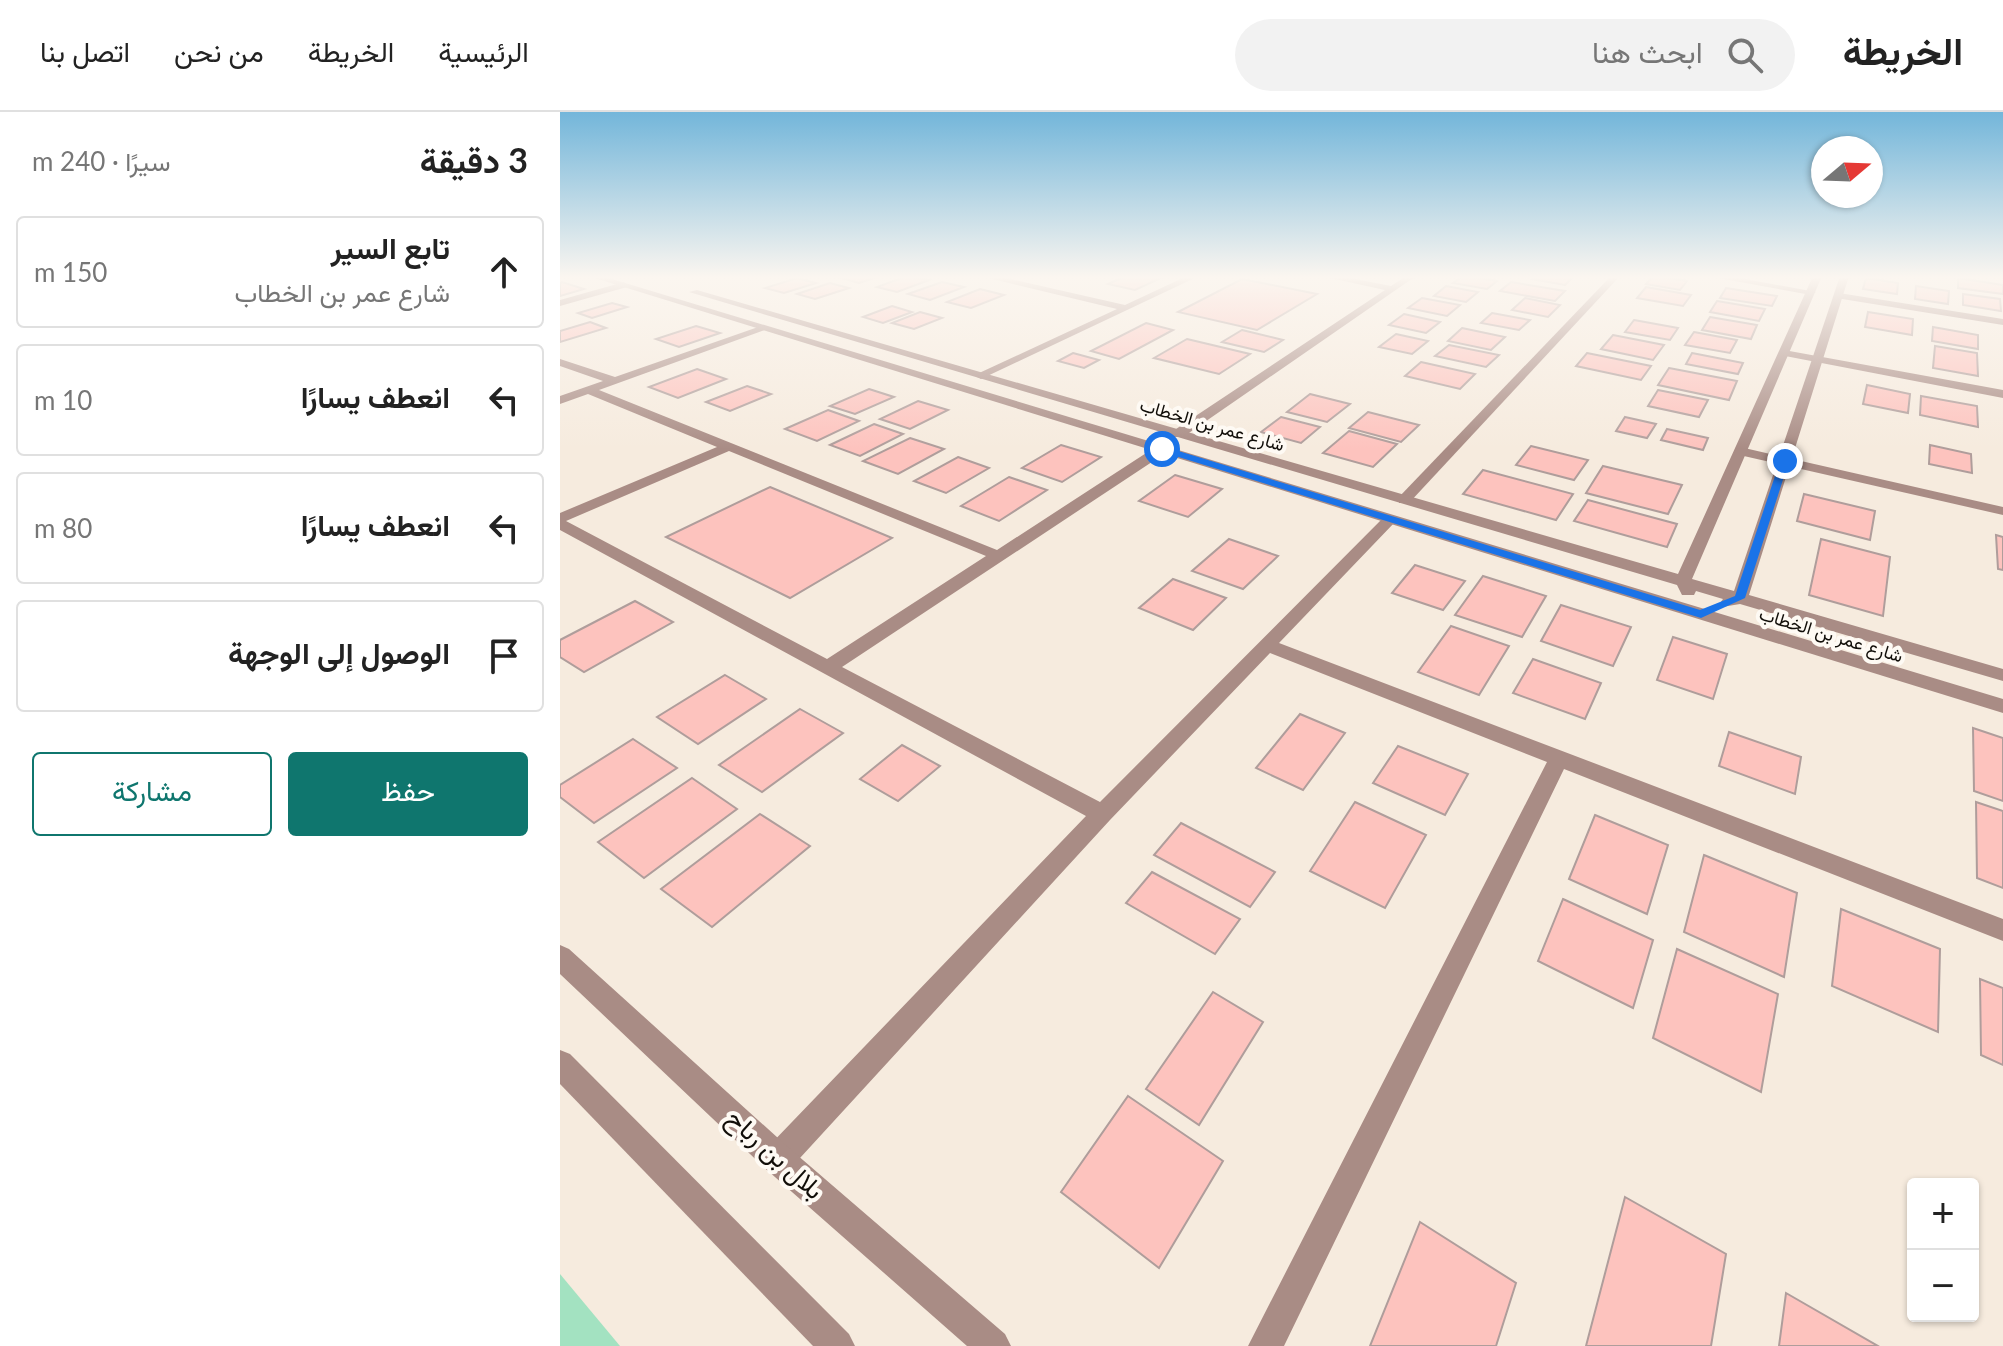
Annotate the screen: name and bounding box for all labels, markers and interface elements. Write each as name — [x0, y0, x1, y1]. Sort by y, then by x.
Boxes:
search box — [1235, 19, 1795, 91]
text: الخريطة — [1843, 27, 1963, 73]
text: ابحث هنا — [1592, 33, 1703, 69]
icon: search — [1723, 33, 1767, 77]
text: اتصل بنا — [40, 34, 130, 68]
text: من نحن — [174, 34, 264, 68]
text: الخريطة — [308, 34, 394, 68]
text: الرئيسية — [438, 34, 529, 68]
north arrow — [1811, 136, 1883, 208]
text: 3 دقيقة — [420, 139, 528, 180]
text: سيرًا · 240 m — [32, 145, 171, 177]
text: تابع السير — [331, 229, 450, 265]
icon: ahead — [482, 250, 526, 294]
text: 150 m — [34, 256, 107, 288]
text: شارع عمر بن الخطاب — [234, 276, 450, 308]
text: انعطف يسارًا — [301, 378, 450, 414]
icon: left — [482, 378, 526, 422]
text: 10 m — [34, 384, 92, 416]
street label: شارع عمر بن الخطاب — [1137, 393, 1287, 457]
route start — [1144, 431, 1180, 467]
route end — [1767, 443, 1803, 479]
text: انعطف يسارًا — [301, 506, 450, 542]
icon: left — [482, 506, 526, 550]
text: 80 m — [34, 512, 92, 544]
street label: شارع عمر بن الخطاب — [1756, 602, 1906, 668]
text: الوصول إلى الوجهة — [228, 634, 450, 670]
icon: arrive — [482, 634, 526, 678]
button: مشاركة — [32, 752, 272, 836]
button: حفظ — [288, 752, 528, 836]
street label: بلال بن رباح — [718, 1101, 831, 1207]
map controls — [1907, 1178, 1979, 1322]
button: + — [1907, 1178, 1979, 1250]
button: − — [1907, 1250, 1979, 1322]

